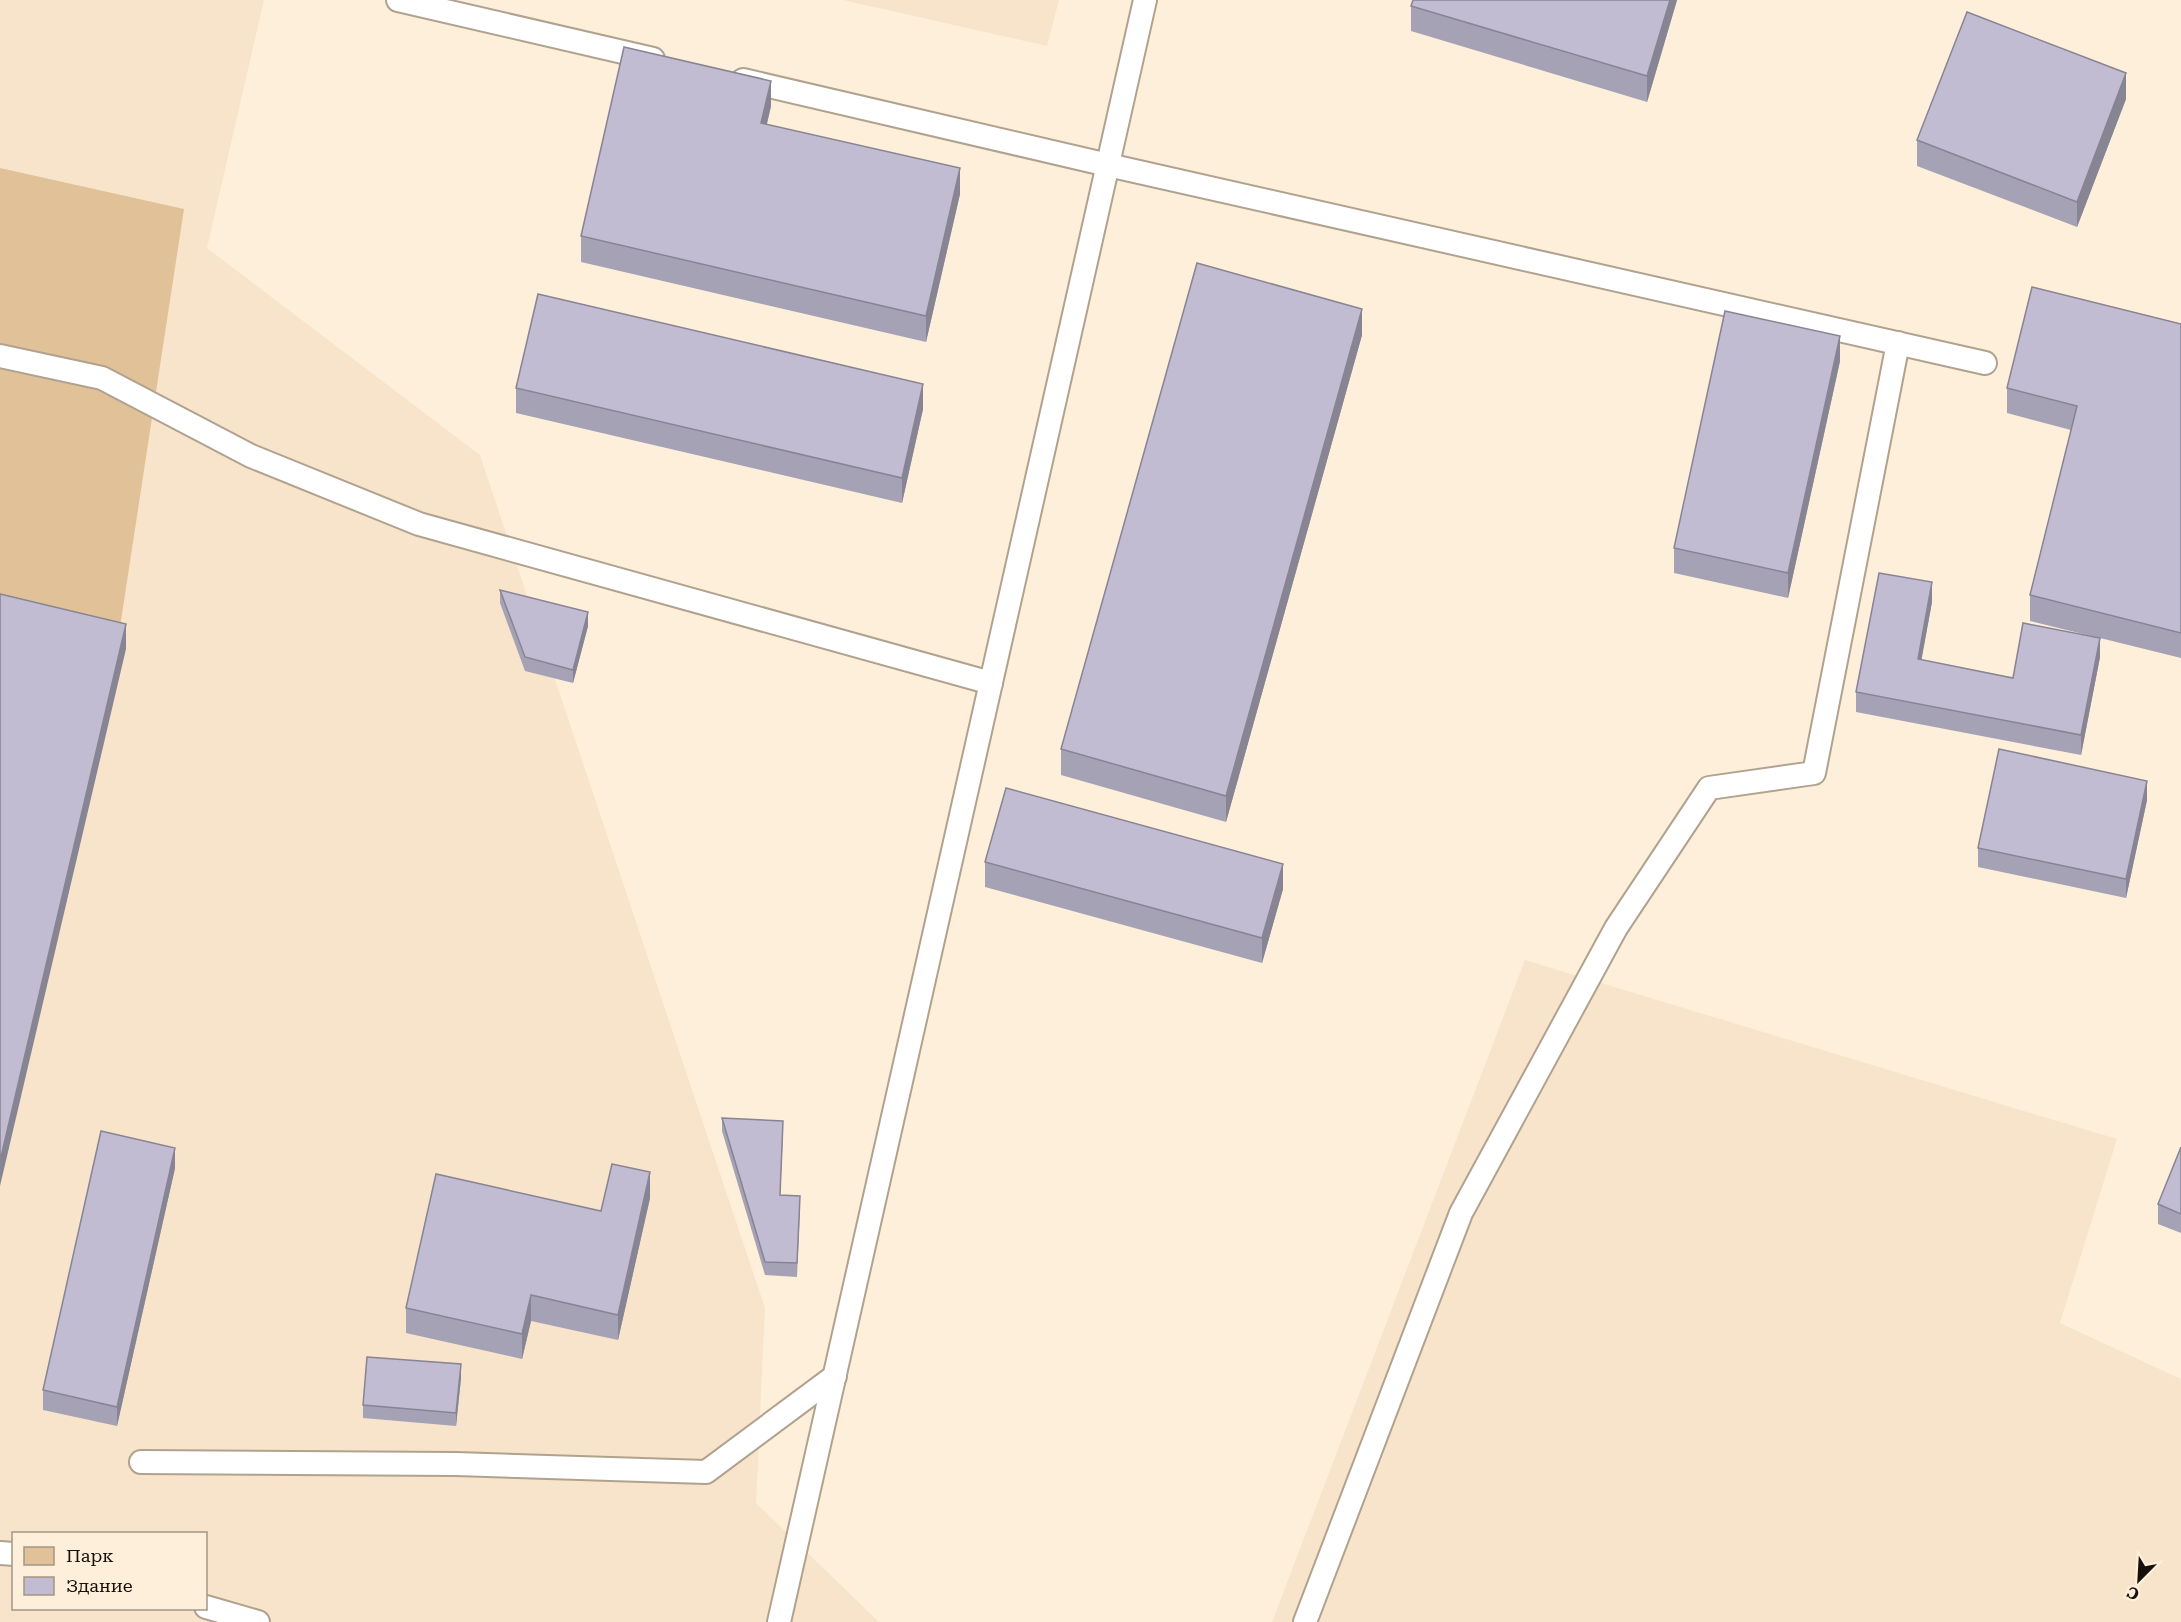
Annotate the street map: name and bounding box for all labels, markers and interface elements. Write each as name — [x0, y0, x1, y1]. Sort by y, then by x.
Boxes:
legend — [12, 1532, 207, 1610]
text: Парк — [66, 1545, 114, 1566]
north arrow — [2109, 1550, 2169, 1610]
text: Здание — [66, 1575, 133, 1596]
text: С — [2124, 1582, 2142, 1604]

